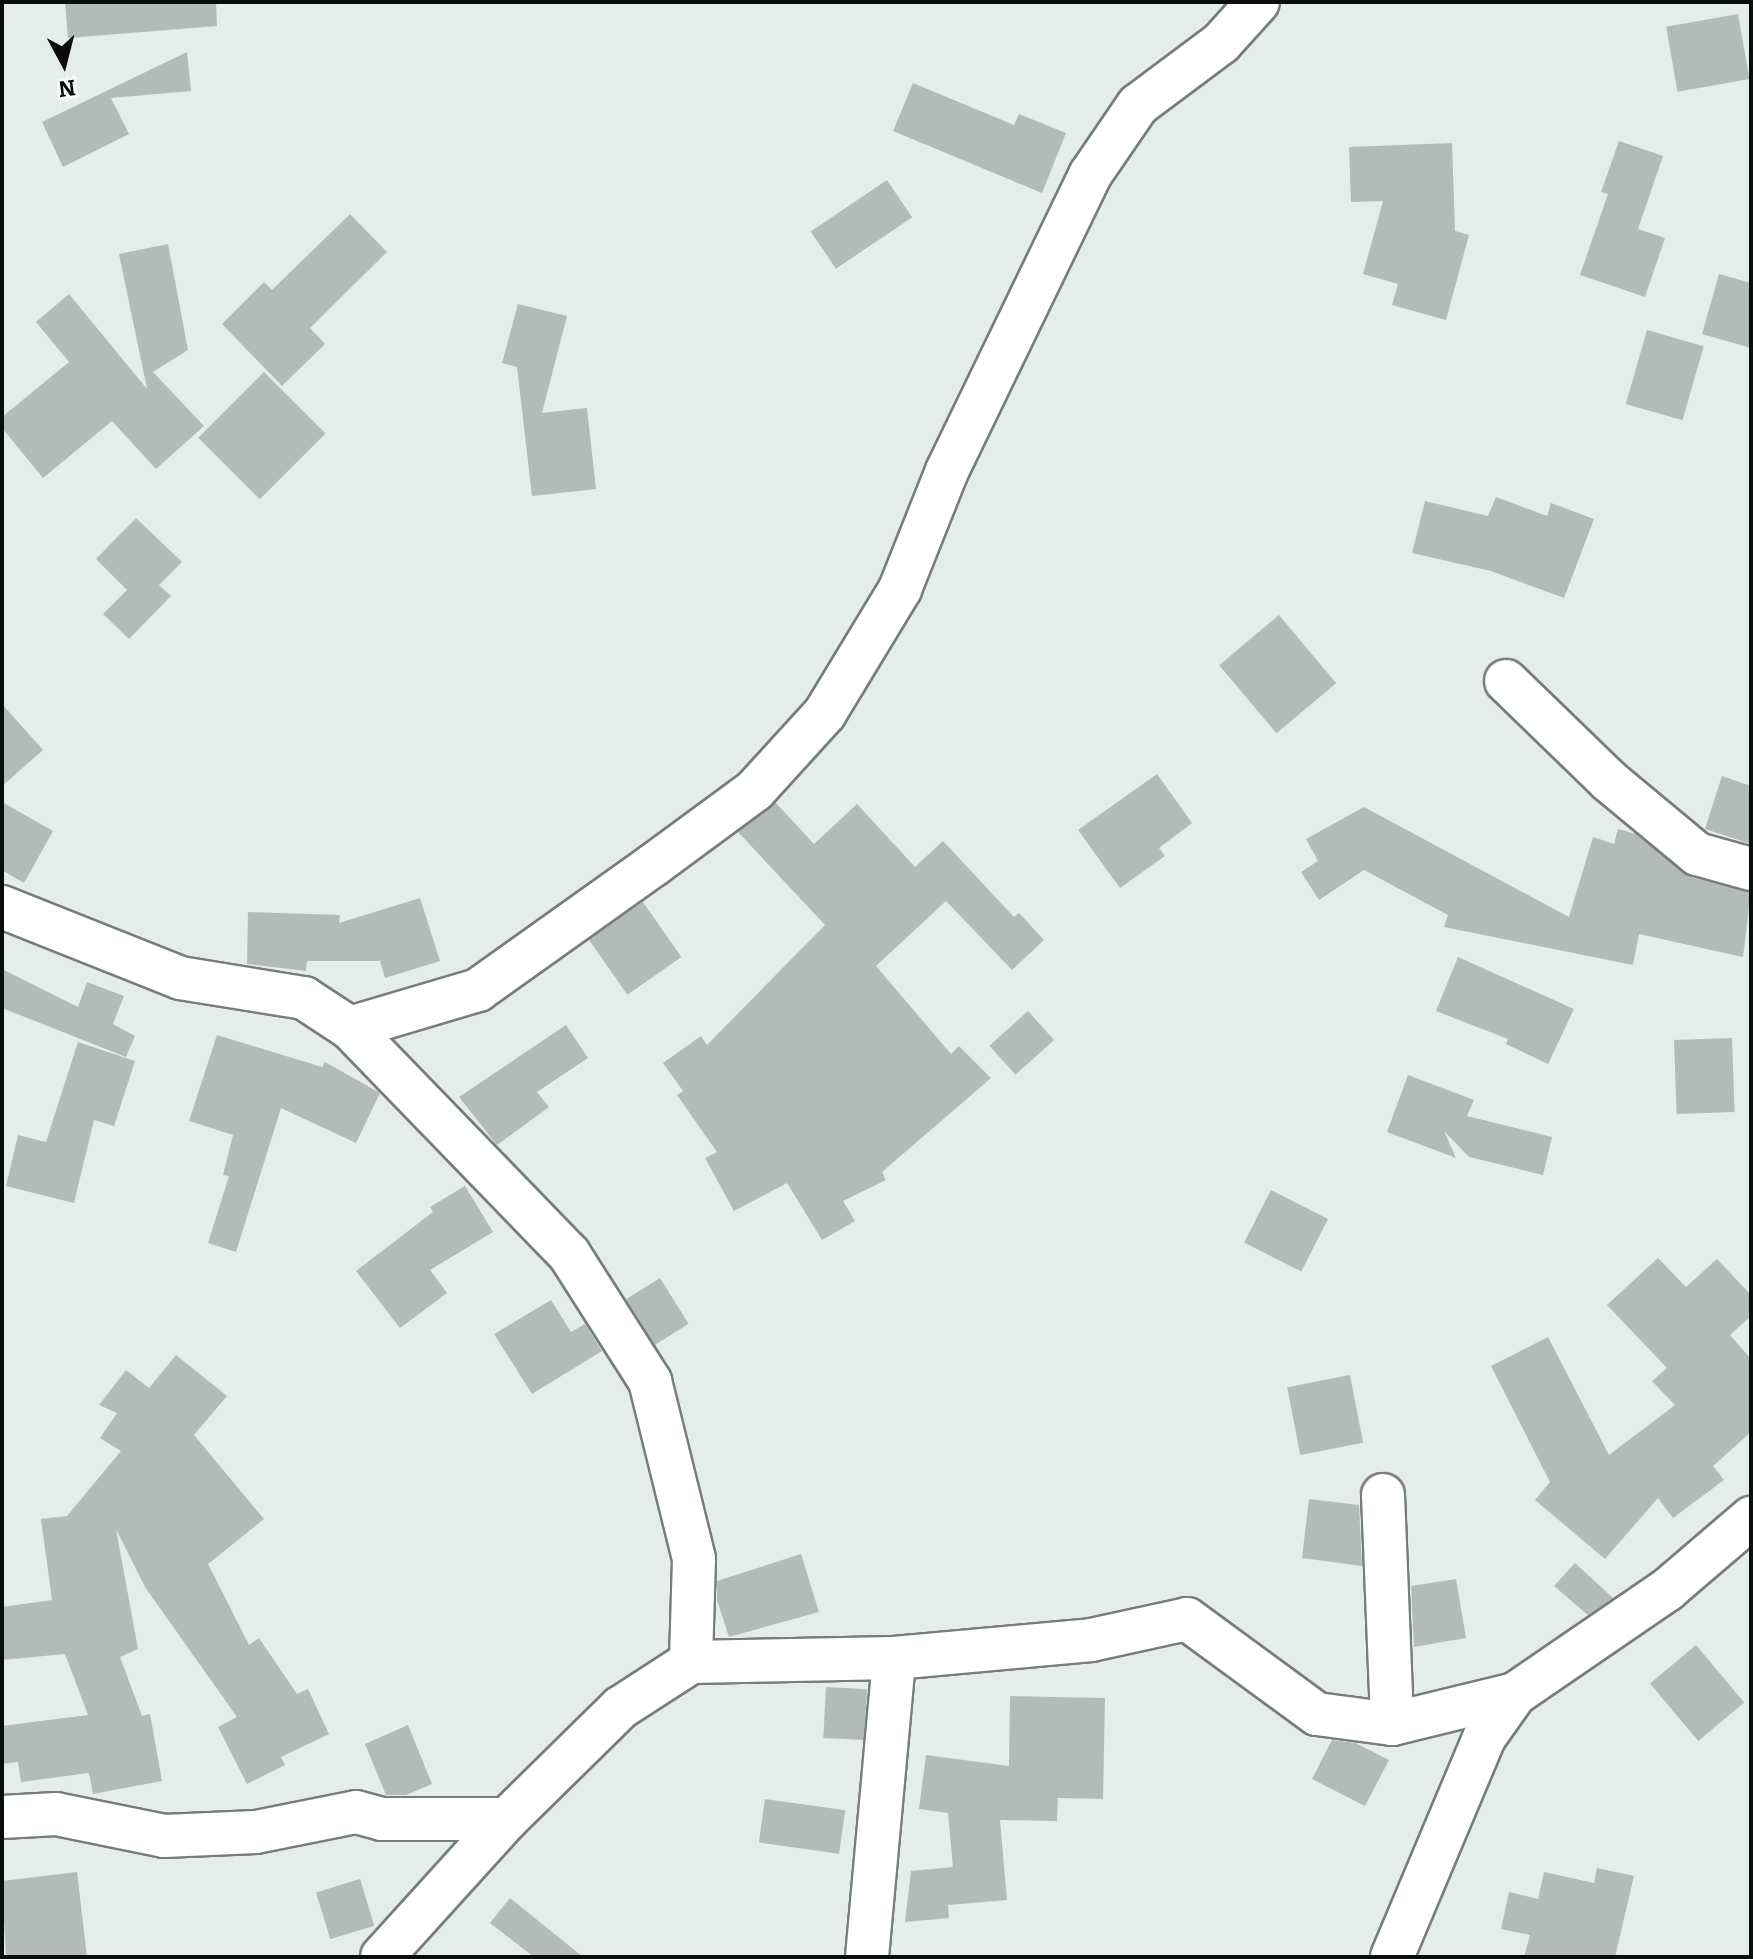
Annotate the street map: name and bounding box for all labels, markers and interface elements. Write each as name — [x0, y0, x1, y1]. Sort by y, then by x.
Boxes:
north arrow — [24, 24, 104, 104]
text: N — [57, 74, 77, 103]

